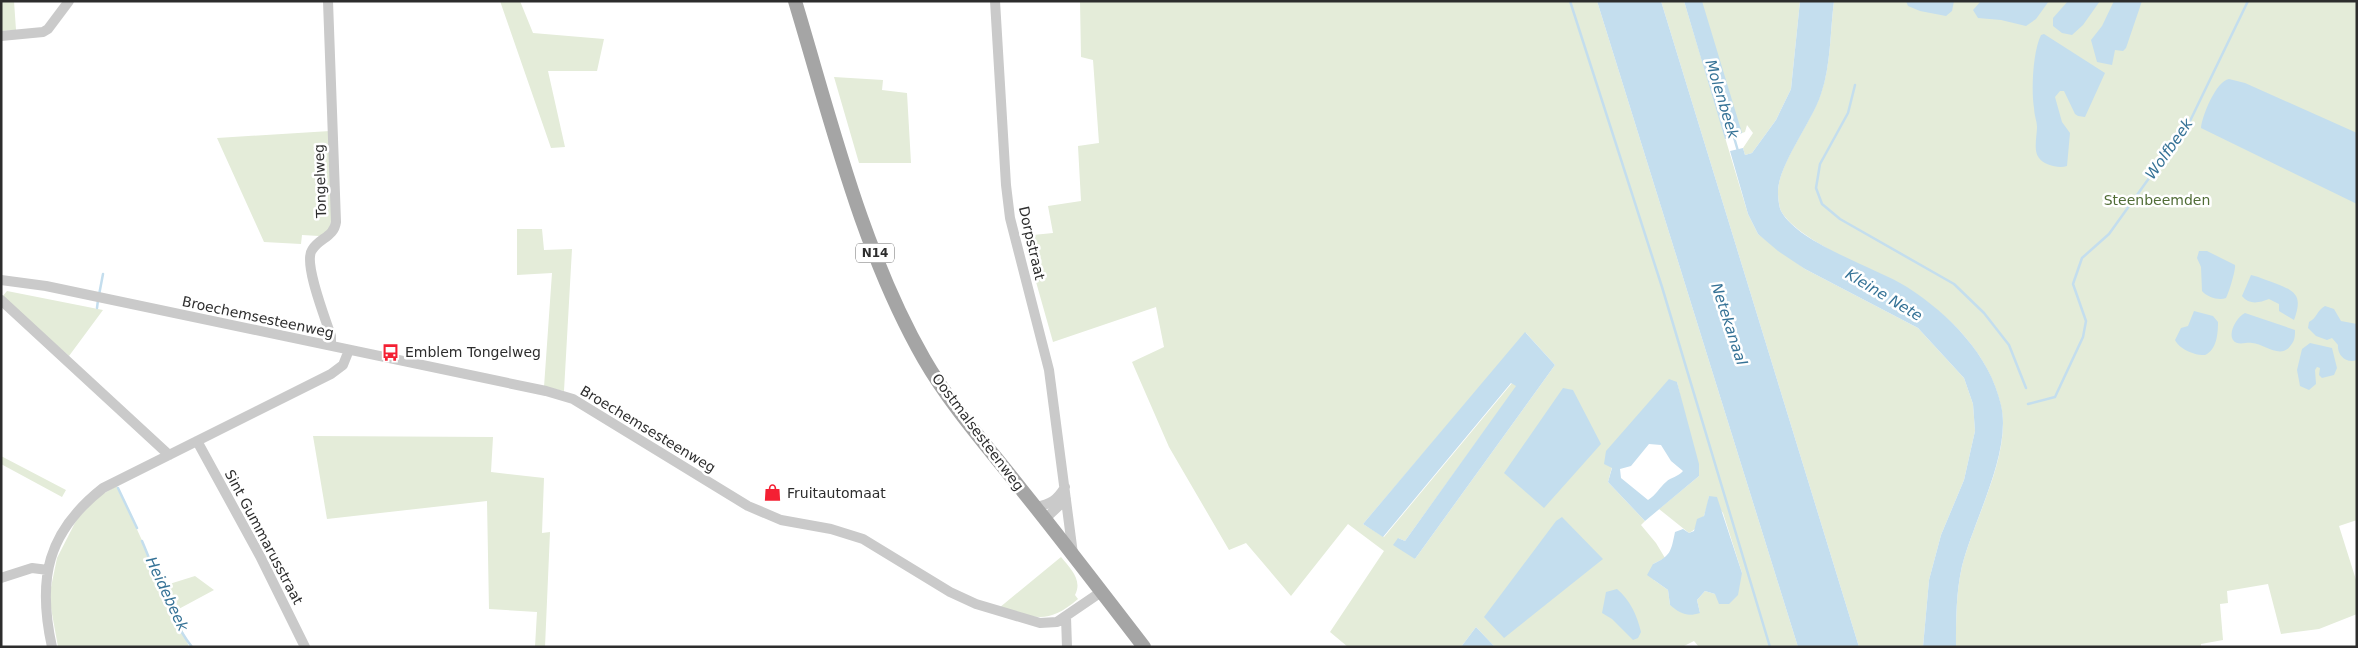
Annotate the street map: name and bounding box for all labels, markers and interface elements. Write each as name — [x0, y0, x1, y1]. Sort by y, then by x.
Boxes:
water label: Molenbeek — [1701, 57, 1743, 142]
water label: Wolfbeek — [2142, 114, 2197, 183]
street label: Tongelweg — [311, 144, 329, 219]
park label: Steenbeemden — [2104, 192, 2210, 208]
street label: Dorpstraat — [1016, 205, 1048, 282]
road number: N14 — [856, 244, 894, 262]
water label: Kleine Nete — [1842, 265, 1926, 325]
water label: Netekanaal — [1707, 281, 1751, 368]
street label: Broechemsesteenweg — [181, 293, 335, 341]
bus stop icon: Emblem Tongelweg — [381, 342, 401, 362]
place label: Emblem Tongelweg — [405, 344, 541, 360]
street label: Oostmalsesteenweg — [929, 370, 1027, 494]
street label: Broechemsesteenweg — [578, 382, 718, 476]
street label: Sint Gummarusstraat — [222, 467, 307, 608]
shop icon: Fruitautomaat — [763, 483, 783, 503]
place label: Fruitautomaat — [787, 485, 886, 501]
water label: Heidebeek — [142, 554, 193, 635]

